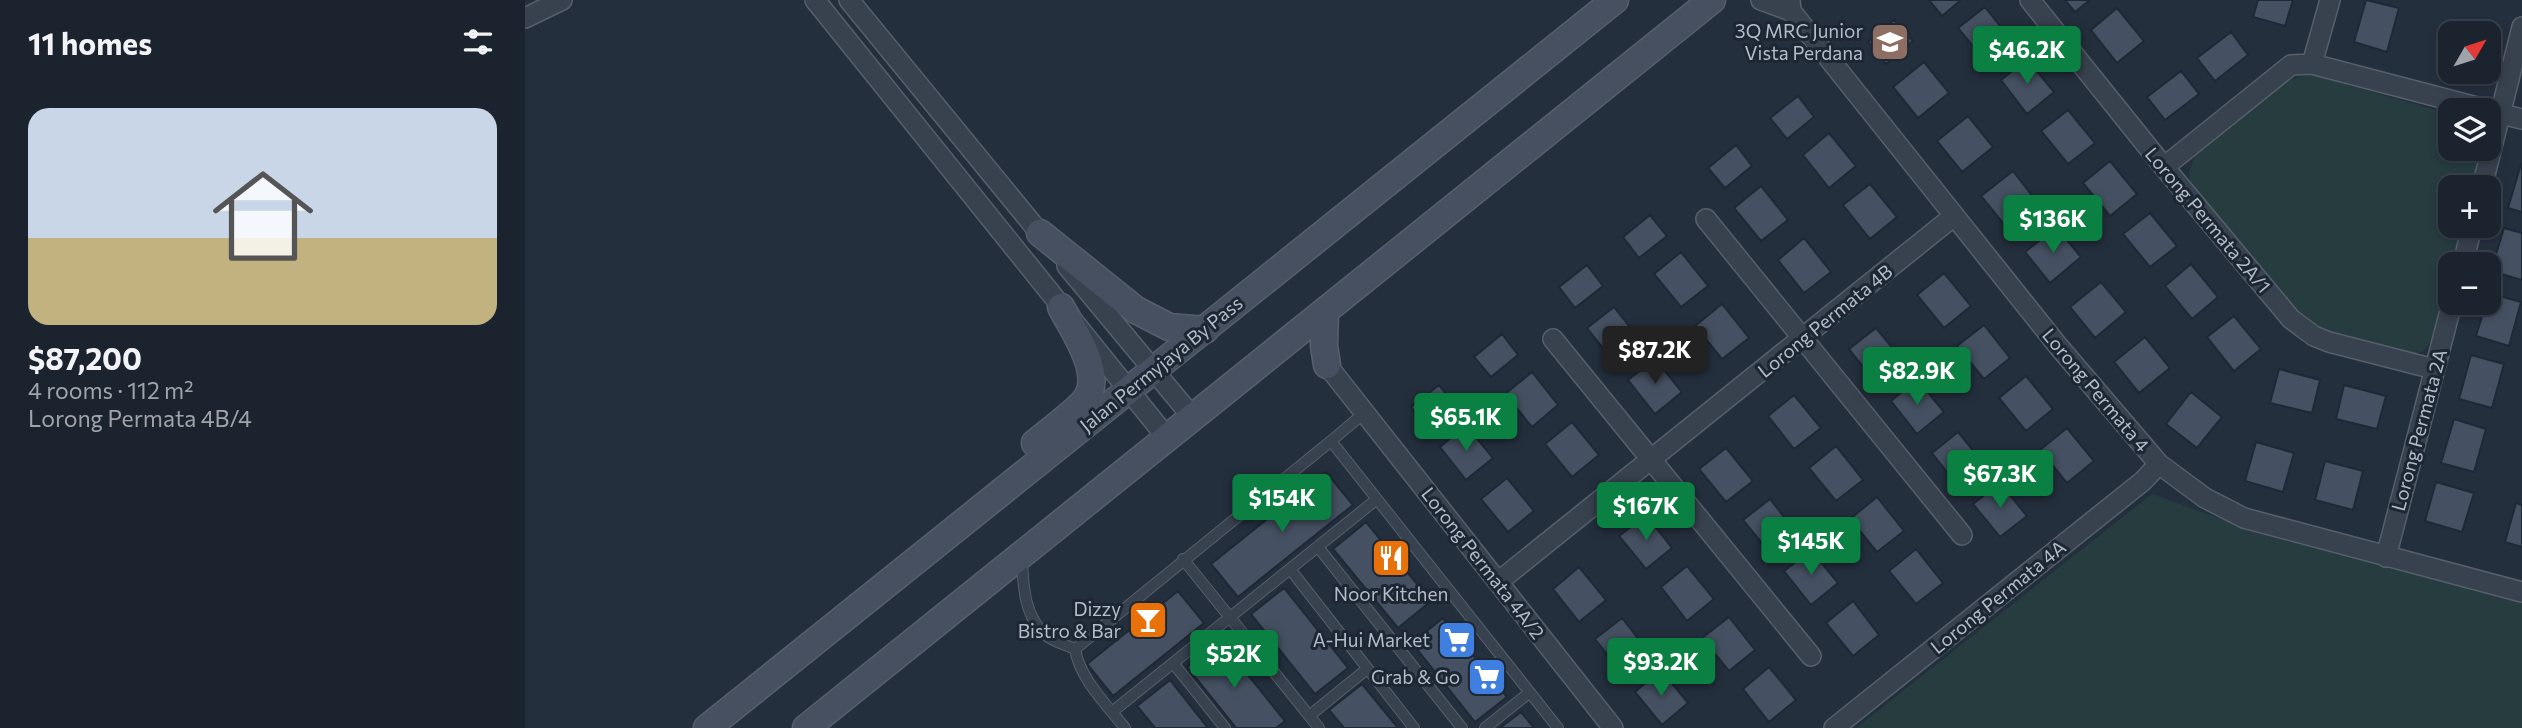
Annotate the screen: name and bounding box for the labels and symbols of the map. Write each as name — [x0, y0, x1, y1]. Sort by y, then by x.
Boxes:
place label: 3Q MRC Junior Vista Perdana — [1735, 19, 1863, 64]
school or university icon: 3Q MRC Junior Vista Perdana — [1869, 21, 1911, 63]
north arrow — [2438, 21, 2501, 84]
pin: $46.2K — [1970, 27, 2084, 86]
street label: Lorong Permata 2A/1 — [2141, 142, 2276, 297]
pin: $136K — [2004, 196, 2102, 255]
street label: Lorong Permata 4B — [1753, 259, 1897, 382]
street label: Jalan Permyjaya By Pass — [1075, 291, 1247, 436]
street label: Lorong Permata 4 — [2038, 323, 2155, 456]
pin: $87.2K — [1598, 326, 1712, 386]
street label: Lorong Permata 2A — [2386, 347, 2451, 513]
pin: $82.9K — [1860, 348, 1974, 407]
pin: $65.1K — [1409, 393, 1523, 453]
pin: $67.3K — [1943, 450, 2057, 510]
pin: $154K — [1233, 475, 1331, 534]
street label: Lorong Permata 4A/2 — [1417, 482, 1550, 643]
pin: $167K — [1597, 482, 1695, 542]
pin: $145K — [1762, 518, 1860, 577]
street label: Lorong Permata 4A — [1925, 535, 2070, 658]
restaurant icon: Noor Kitchen — [1370, 537, 1412, 579]
place label: Noor Kitchen — [1334, 582, 1448, 605]
place label: Dizzy Bistro & Bar — [1018, 597, 1121, 642]
bar icon: Dizzy Bistro & Bar — [1127, 599, 1169, 641]
supermarket icon: A-Hui Market — [1436, 619, 1478, 661]
place label: A-Hui Market — [1313, 628, 1430, 651]
pin: $52K — [1193, 630, 1275, 690]
pin: $93.2K — [1604, 638, 1718, 698]
supermarket icon: Grab & Go — [1466, 656, 1508, 698]
place label: Grab & Go — [1371, 665, 1460, 688]

